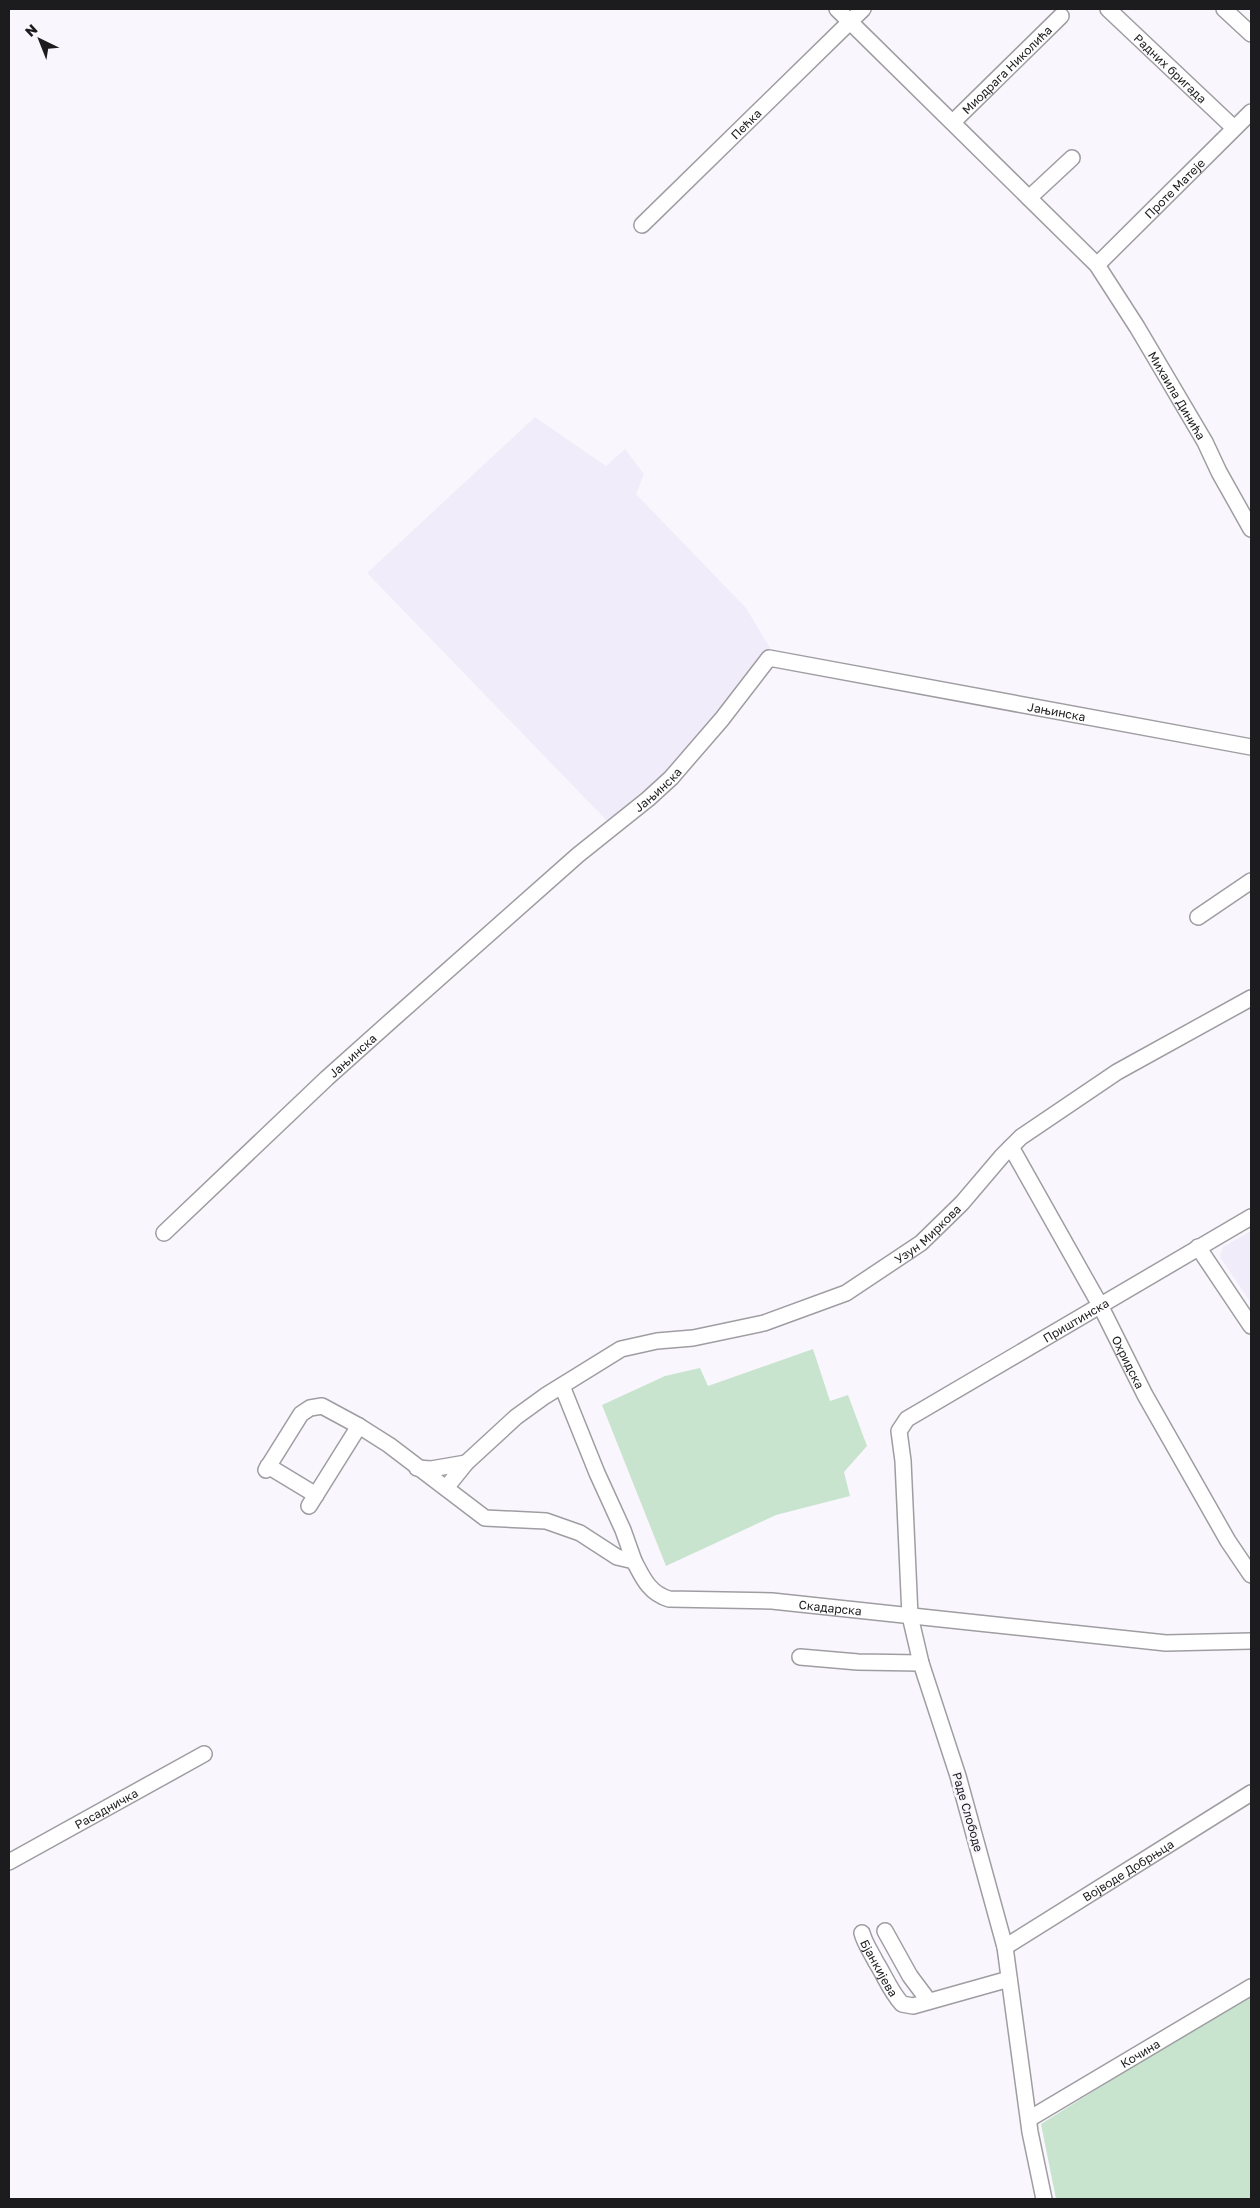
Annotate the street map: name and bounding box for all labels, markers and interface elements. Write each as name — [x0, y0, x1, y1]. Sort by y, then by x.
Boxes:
north arrow — [15, 15, 65, 65]
text: N — [21, 20, 40, 40]
street label: Миодрага Николића — [958, 22, 1055, 117]
street label: Радних бригада — [1131, 30, 1210, 106]
street label: Пећка — [727, 105, 764, 142]
street label: Проте Матеје — [1141, 155, 1208, 221]
street label: Михаила Динића — [1145, 348, 1209, 442]
street label: Јањинска — [1026, 698, 1087, 724]
street label: Јањинска — [631, 764, 684, 815]
street label: Јањинска — [326, 1030, 379, 1080]
street label: Узун Миркова — [891, 1201, 964, 1266]
street label: Приштинска — [1040, 1295, 1111, 1345]
street label: Охридска — [1109, 1333, 1148, 1391]
street label: Скадарска — [798, 1596, 863, 1618]
street label: Раде Слободе — [949, 1770, 987, 1854]
street label: Расадничка — [72, 1785, 140, 1832]
street label: Војводе Добрњца — [1079, 1836, 1176, 1904]
street label: Бјанкијева — [858, 1937, 901, 1999]
street label: Кочина — [1117, 2036, 1162, 2071]

